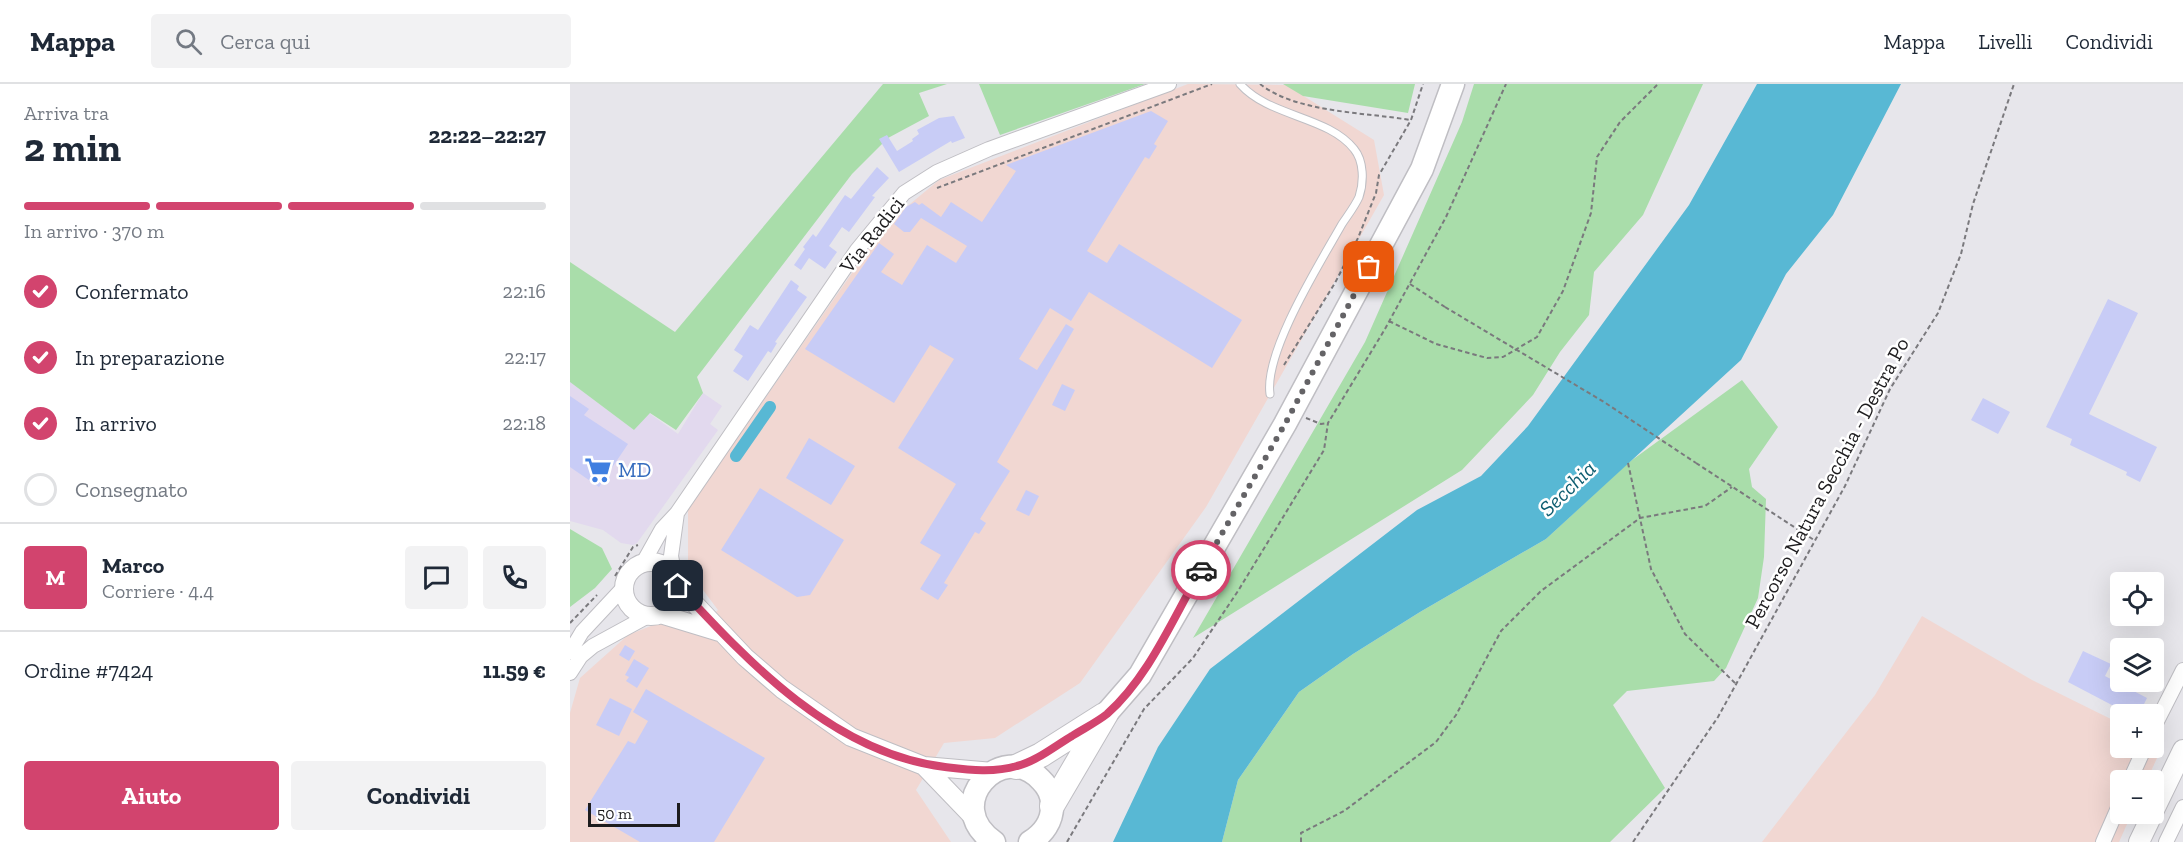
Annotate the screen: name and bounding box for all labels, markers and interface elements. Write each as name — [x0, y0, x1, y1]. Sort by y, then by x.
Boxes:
search box — [151, 14, 571, 68]
text: Mappa — [30, 25, 115, 58]
icon: search — [172, 25, 205, 58]
text: Cerca qui — [220, 28, 310, 55]
text: Mappa — [1883, 29, 1945, 54]
text: Livelli — [1978, 29, 2033, 54]
text: Condividi — [2066, 29, 2153, 54]
text: Arriva tra — [24, 101, 109, 125]
text: 22:22–22:27 — [429, 122, 546, 149]
text: 2 min — [24, 124, 121, 171]
street label: Via Radici — [833, 191, 909, 279]
text: In arrivo · 370 m — [24, 219, 164, 243]
pin — [1343, 241, 1394, 292]
icon: bag — [1352, 250, 1385, 283]
icon: check — [24, 275, 57, 308]
text: Confermato — [75, 278, 189, 305]
text: 22:16 — [503, 279, 546, 303]
street label: Percorso Natura Secchia - Destra Po — [1739, 333, 1914, 632]
icon: check — [24, 341, 57, 374]
text: In preparazione — [75, 344, 225, 371]
text: 22:17 — [504, 345, 546, 369]
icon: check — [24, 407, 57, 440]
text: In arrivo — [75, 410, 157, 437]
text: 22:18 — [502, 411, 546, 435]
supermarket icon: MD — [583, 455, 613, 485]
water label: Secchia — [1533, 455, 1601, 522]
place label: MD — [618, 457, 651, 482]
text: Consegnato — [75, 476, 188, 503]
courier — [1171, 540, 1231, 600]
button: chat — [405, 546, 468, 609]
button: phone — [483, 546, 546, 609]
text: Marco — [102, 552, 164, 579]
icon: car — [1185, 554, 1218, 587]
pin — [652, 560, 703, 611]
text: M — [46, 564, 65, 591]
icon: home — [661, 569, 694, 602]
map controls — [2110, 572, 2164, 824]
button: locate — [2110, 572, 2164, 626]
text: Corriere · 4.4 — [102, 579, 214, 603]
button: layers — [2110, 638, 2164, 692]
text: Ordine #7424 — [24, 657, 153, 684]
text: 11.59 € — [483, 657, 546, 684]
button: + — [2110, 704, 2164, 758]
button: Aiuto — [24, 761, 279, 830]
button: Condividi — [291, 761, 546, 830]
button: − — [2110, 770, 2164, 824]
scale bar — [588, 800, 680, 828]
text: 50 m — [597, 804, 632, 823]

